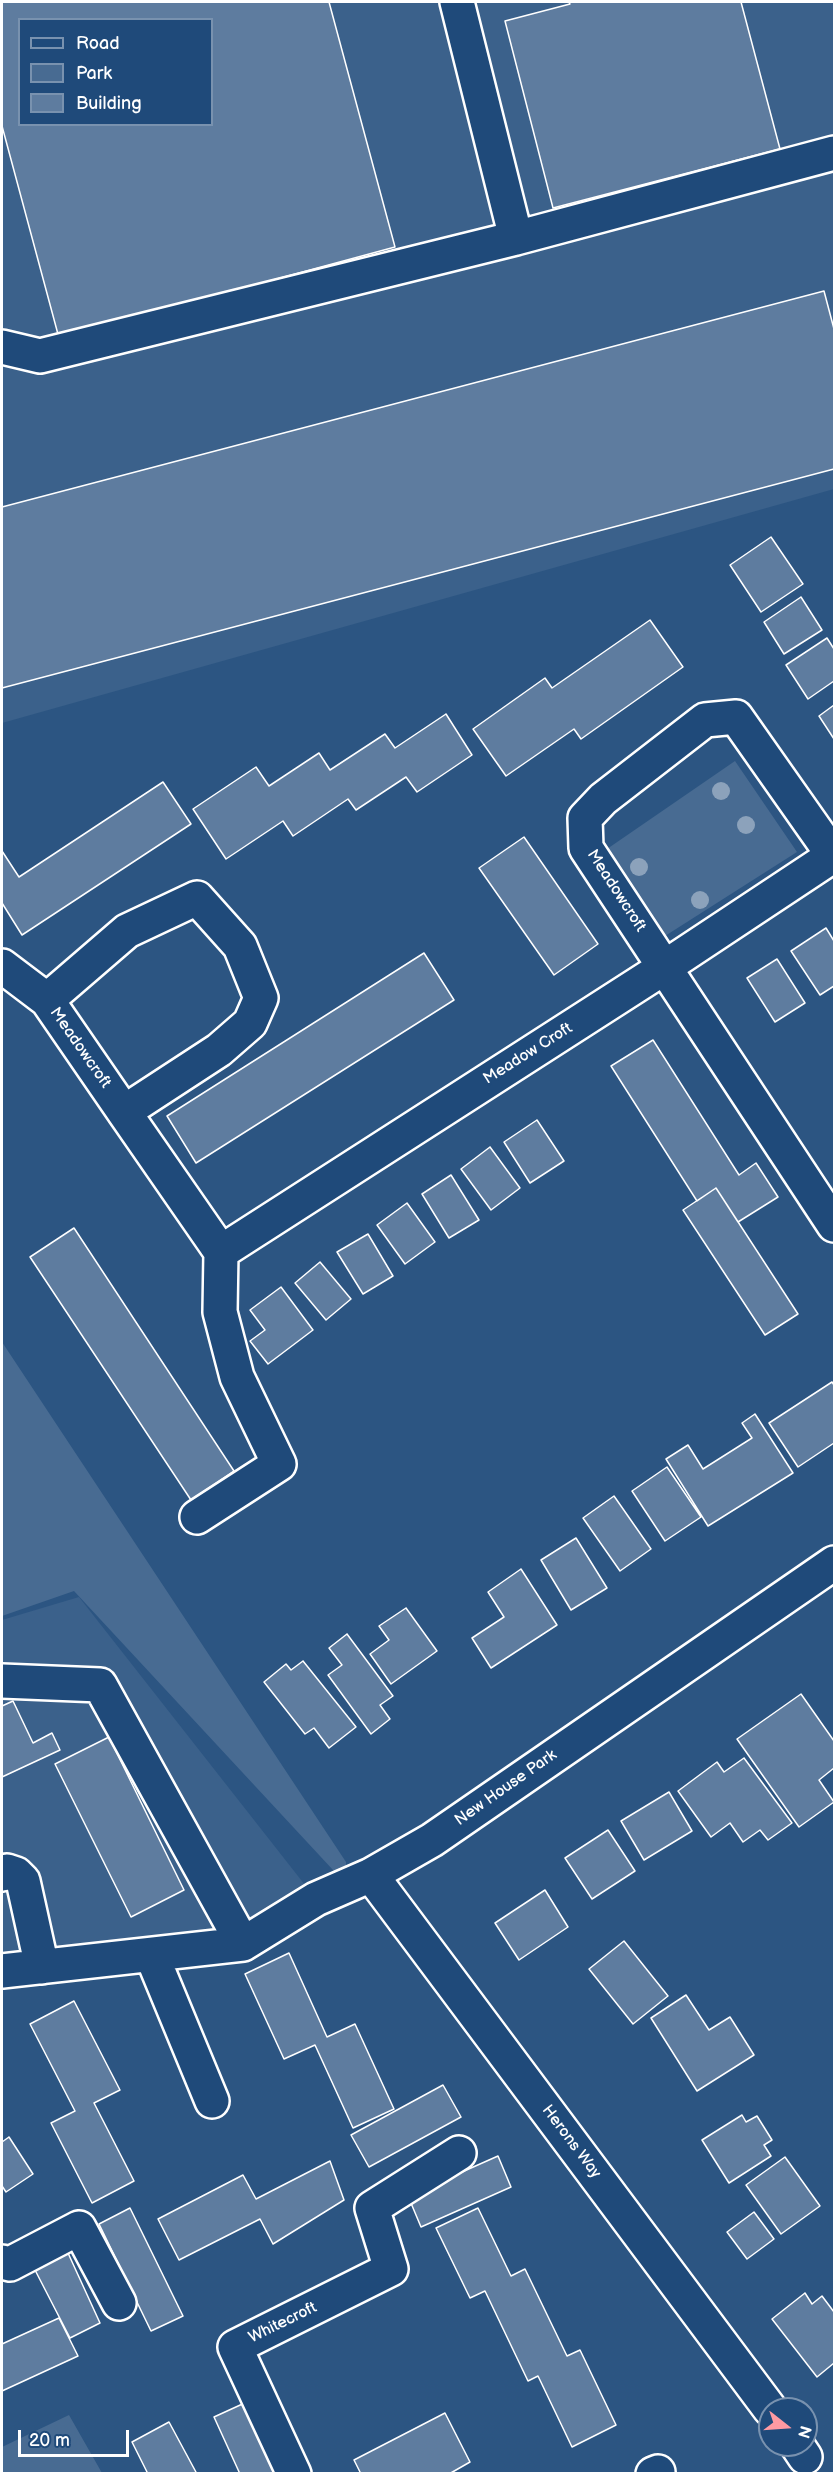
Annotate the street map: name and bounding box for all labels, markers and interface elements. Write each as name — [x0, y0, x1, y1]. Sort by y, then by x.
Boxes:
legend — [18, 18, 213, 126]
text: Road — [76, 33, 120, 54]
text: Park — [76, 63, 112, 84]
text: Building — [76, 93, 142, 114]
street label: Meadowcroft — [582, 846, 650, 936]
street label: Meadowcroft — [45, 1004, 115, 1092]
street label: Meadow Croft — [480, 1019, 576, 1089]
street label: New House Park — [451, 1746, 561, 1830]
street label: Herons Way — [537, 2101, 605, 2183]
street label: Whitecroft — [246, 2298, 320, 2348]
north arrow — [758, 2397, 818, 2457]
scale bar — [21, 2418, 132, 2456]
text: N — [793, 2423, 815, 2440]
text: 20 m — [29, 2430, 70, 2451]

